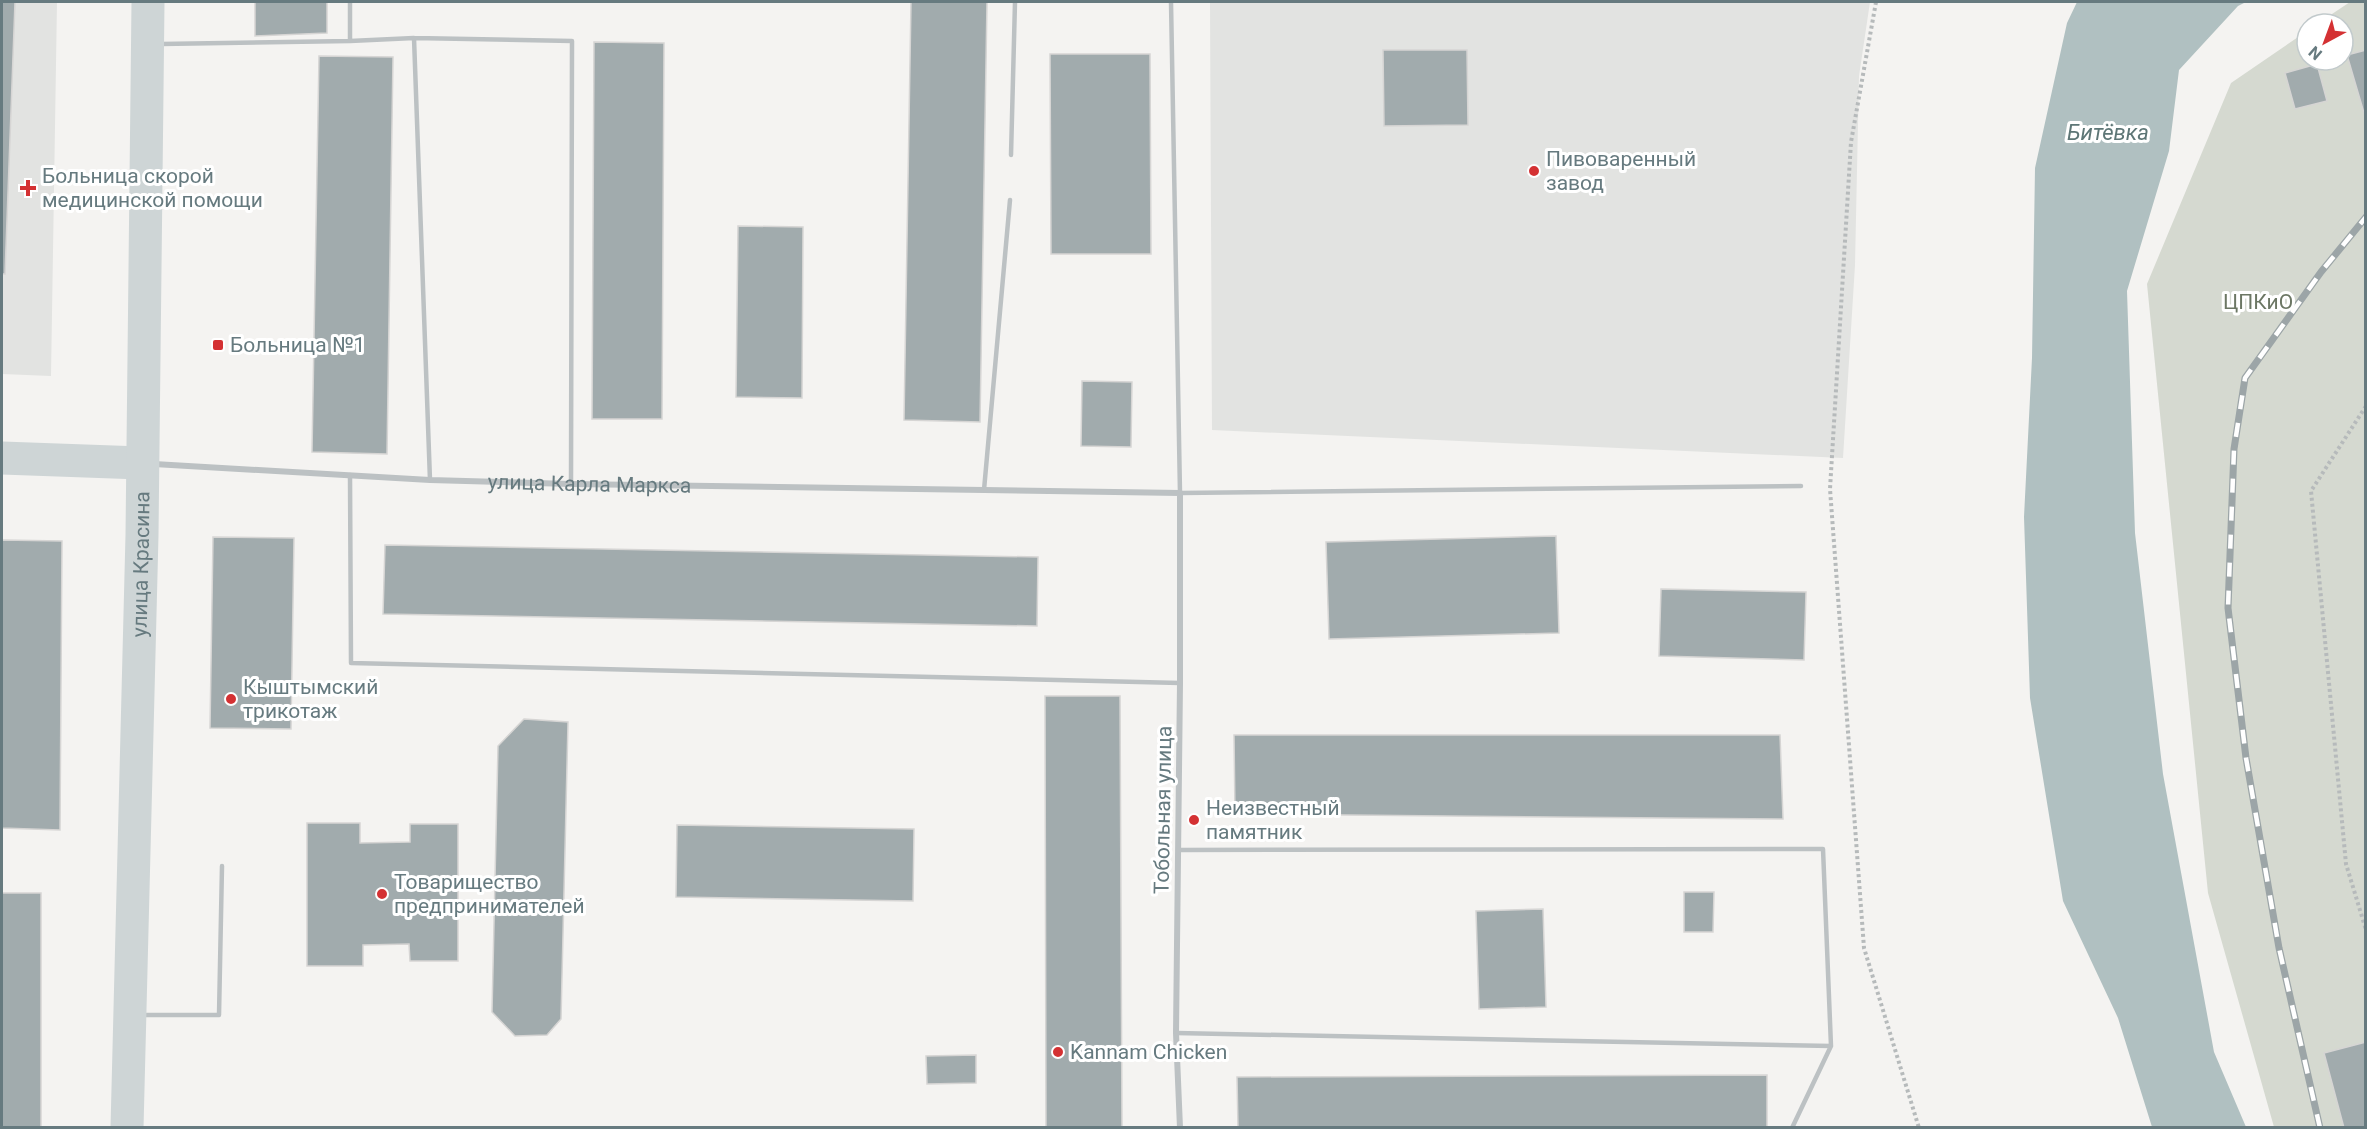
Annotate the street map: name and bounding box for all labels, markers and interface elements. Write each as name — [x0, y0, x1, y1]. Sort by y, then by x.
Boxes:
north arrow — [2295, 12, 2355, 72]
text: N — [2305, 42, 2326, 64]
water label: Битёвка — [2067, 120, 2149, 145]
place label: Пивоваренный завод — [1546, 147, 1696, 195]
place label: Больница скорой медицинской помощи — [42, 164, 263, 212]
marker: Пивоваренный завод — [1527, 164, 1541, 178]
marker: Больница скорой медицинской помощи — [19, 179, 37, 197]
park label: ЦПКиО — [2223, 290, 2293, 314]
place label: Больница №1 — [230, 333, 365, 357]
marker: Больница №1 — [211, 338, 225, 352]
street label: улица Карла Маркса — [487, 470, 691, 498]
street label: улица Красина — [127, 491, 154, 637]
place label: Кыштымский трикотаж — [243, 675, 378, 723]
marker: Кыштымский трикотаж — [224, 692, 238, 706]
street label: Тобольная улица — [1150, 726, 1176, 894]
place label: Неизвестный памятник — [1206, 796, 1340, 844]
marker: Неизвестный памятник — [1187, 813, 1201, 827]
place label: Товарищество предпринимателей — [394, 870, 585, 918]
marker: Товарищество предпринимателей — [375, 887, 389, 901]
place label: Kannam Chicken — [1070, 1040, 1227, 1064]
marker: Kannam Chicken — [1051, 1045, 1065, 1059]

